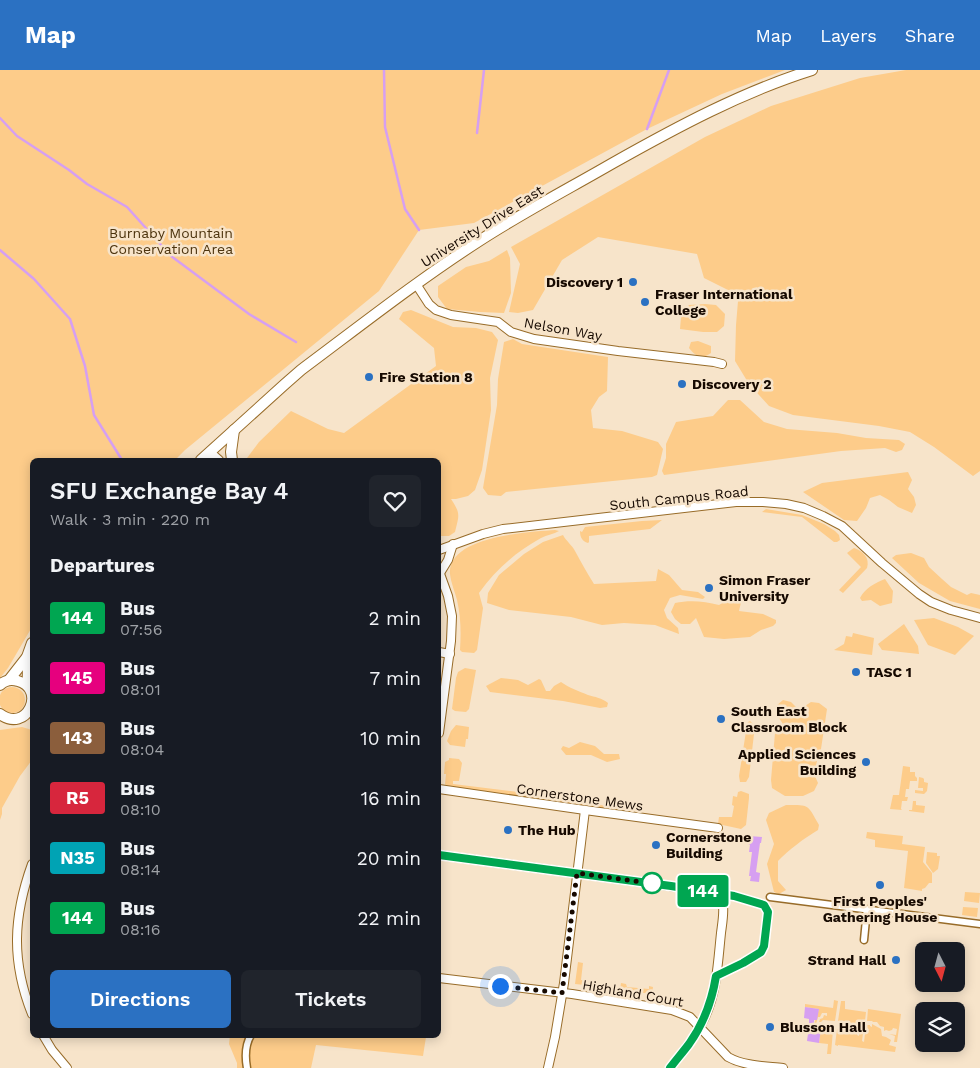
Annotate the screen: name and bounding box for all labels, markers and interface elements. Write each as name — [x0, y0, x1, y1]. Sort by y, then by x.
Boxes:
text: Map — [25, 21, 76, 49]
text: Map — [755, 25, 792, 46]
text: Layers — [820, 25, 877, 46]
text: Share — [905, 25, 955, 46]
street label: University Drive East — [418, 182, 546, 270]
park label: Burnaby Mountain Conservation Area — [109, 225, 233, 257]
place label: Discovery 1 — [546, 274, 623, 290]
marker: Discovery 1 — [627, 276, 639, 288]
place label: Fraser International College — [655, 286, 793, 318]
marker: Fraser International College — [639, 296, 651, 308]
street label: Nelson Way — [523, 314, 604, 344]
place label: Fire Station 8 — [379, 369, 473, 385]
marker: Fire Station 8 — [363, 371, 375, 383]
place label: Discovery 2 — [692, 376, 772, 392]
marker: Discovery 2 — [676, 378, 688, 390]
button: heart — [369, 475, 421, 527]
text: SFU Exchange Bay 4 — [50, 477, 289, 505]
street label: South Campus Road — [609, 483, 749, 513]
text: Walk · 3 min · 220 m — [50, 510, 210, 529]
text: Departures — [50, 554, 155, 577]
place label: Simon Fraser University — [719, 572, 810, 604]
marker: Simon Fraser University — [703, 582, 715, 594]
text: Bus — [120, 597, 155, 620]
text: 144 — [62, 607, 93, 628]
text: 2 min — [369, 607, 421, 630]
text: 07:56 — [120, 620, 162, 639]
text: Bus — [120, 657, 155, 680]
place label: TASC 1 — [866, 664, 912, 680]
marker: TASC 1 — [850, 666, 862, 678]
text: 145 — [63, 667, 92, 688]
text: 7 min — [370, 667, 421, 690]
text: 08:01 — [120, 680, 161, 699]
place label: South East Classroom Block — [731, 703, 848, 735]
marker: South East Classroom Block — [715, 713, 727, 725]
text: Bus — [120, 717, 155, 740]
text: 143 — [62, 727, 93, 748]
text: 10 min — [360, 727, 421, 750]
text: 08:04 — [120, 740, 164, 759]
place label: Applied Sciences Building — [738, 746, 857, 778]
marker: Applied Sciences Building — [860, 756, 872, 768]
text: Bus — [120, 777, 155, 800]
street label: Cornerstone Mews — [516, 780, 644, 814]
text: R5 — [66, 787, 89, 808]
text: 16 min — [361, 787, 421, 810]
text: 08:10 — [120, 800, 161, 819]
place label: The Hub — [518, 822, 576, 838]
marker: The Hub — [502, 824, 514, 836]
place label: Cornerstone Building — [666, 829, 751, 861]
text: Bus — [120, 837, 155, 860]
marker: Cornerstone Building — [650, 839, 662, 851]
text: N35 — [60, 847, 95, 868]
text: 20 min — [357, 847, 421, 870]
text: 08:14 — [120, 860, 161, 879]
unlabelled marker — [641, 872, 663, 894]
line badge: 144 — [674, 875, 732, 907]
marker: First Peoples' Gathering House — [874, 879, 886, 891]
text: 144 — [687, 880, 719, 901]
place label: First Peoples' Gathering House — [823, 893, 937, 925]
text: Bus — [120, 897, 155, 920]
text: 144 — [62, 907, 93, 928]
text: 22 min — [357, 907, 421, 930]
text: 08:16 — [120, 920, 161, 939]
north arrow — [915, 942, 965, 992]
map controls — [915, 942, 965, 1052]
place label: Strand Hall — [808, 952, 886, 968]
marker: Strand Hall — [890, 954, 902, 966]
button: Directions — [50, 970, 231, 1028]
button: Tickets — [241, 970, 421, 1028]
your location — [488, 974, 513, 999]
street label: Highland Court — [581, 976, 685, 1010]
button: layers — [915, 1002, 965, 1052]
place label: Blusson Hall — [780, 1019, 867, 1035]
marker: Blusson Hall — [764, 1021, 776, 1033]

